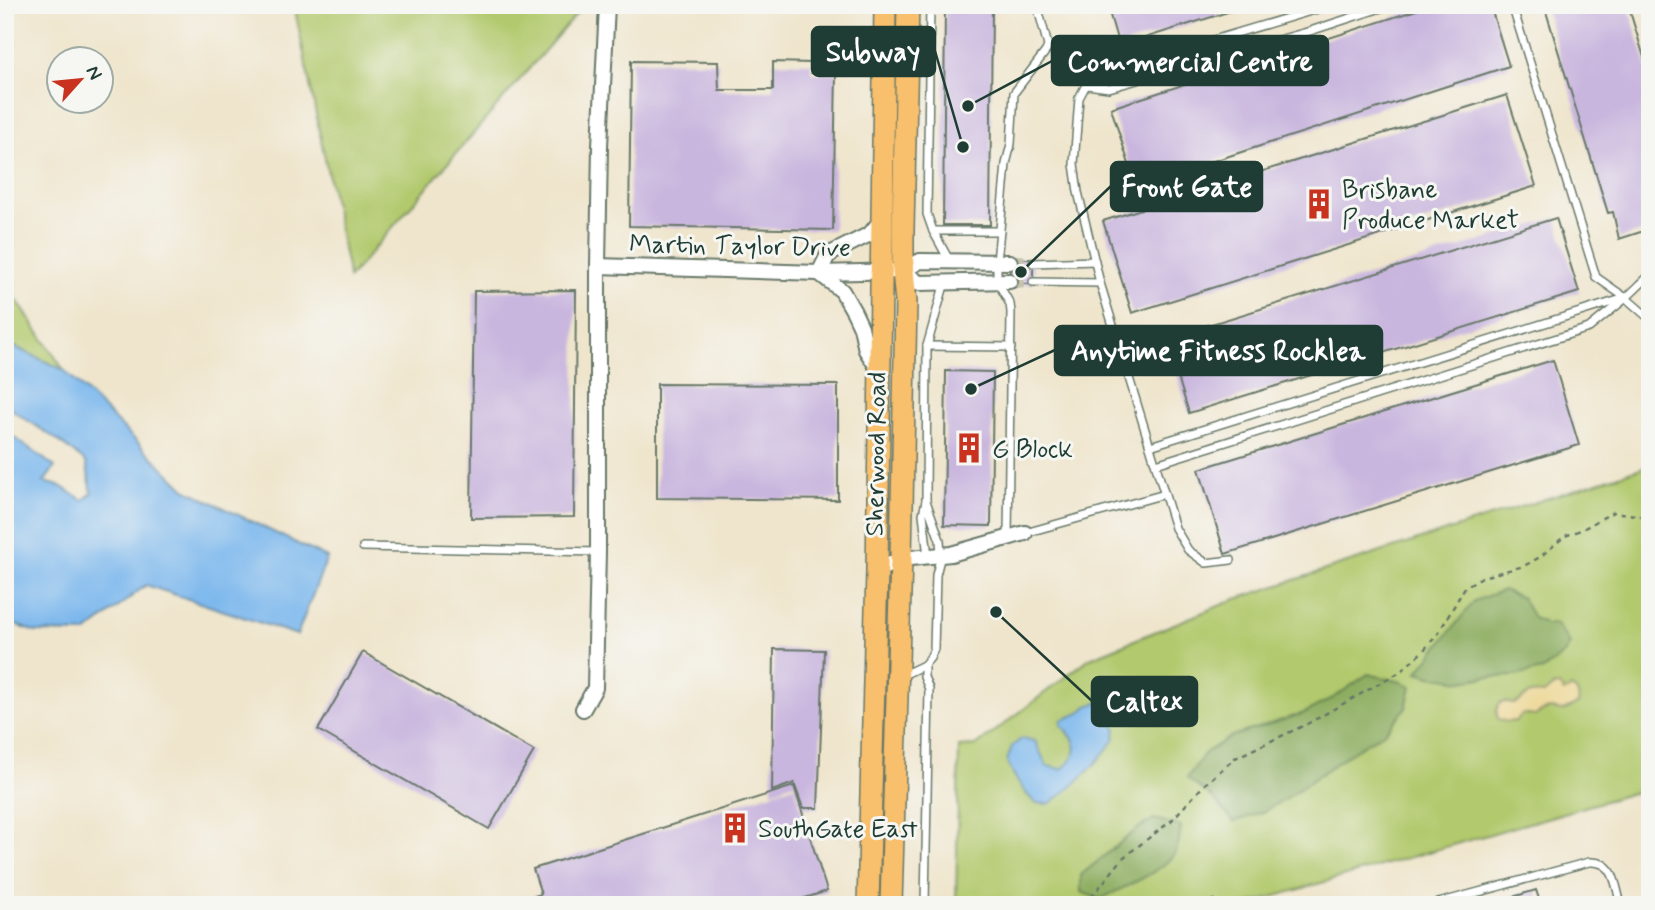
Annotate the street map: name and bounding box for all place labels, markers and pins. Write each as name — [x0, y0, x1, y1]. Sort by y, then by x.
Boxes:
callout: Subway — [812, 27, 935, 76]
callout: Commercial Centre — [1052, 36, 1328, 85]
callout: Front Gate — [1111, 162, 1262, 211]
place label: Brisbane Produce Market — [1342, 174, 1519, 238]
building icon: Brisbane Produce Market — [1302, 187, 1336, 221]
callout: Anytime Fitness Rocklea — [1055, 326, 1382, 375]
building icon: G Block — [952, 431, 986, 465]
place label: G Block — [992, 433, 1073, 467]
callout: Caltex — [1092, 677, 1197, 726]
building icon: SouthGate East — [718, 811, 752, 845]
place label: SouthGate East — [758, 813, 918, 847]

